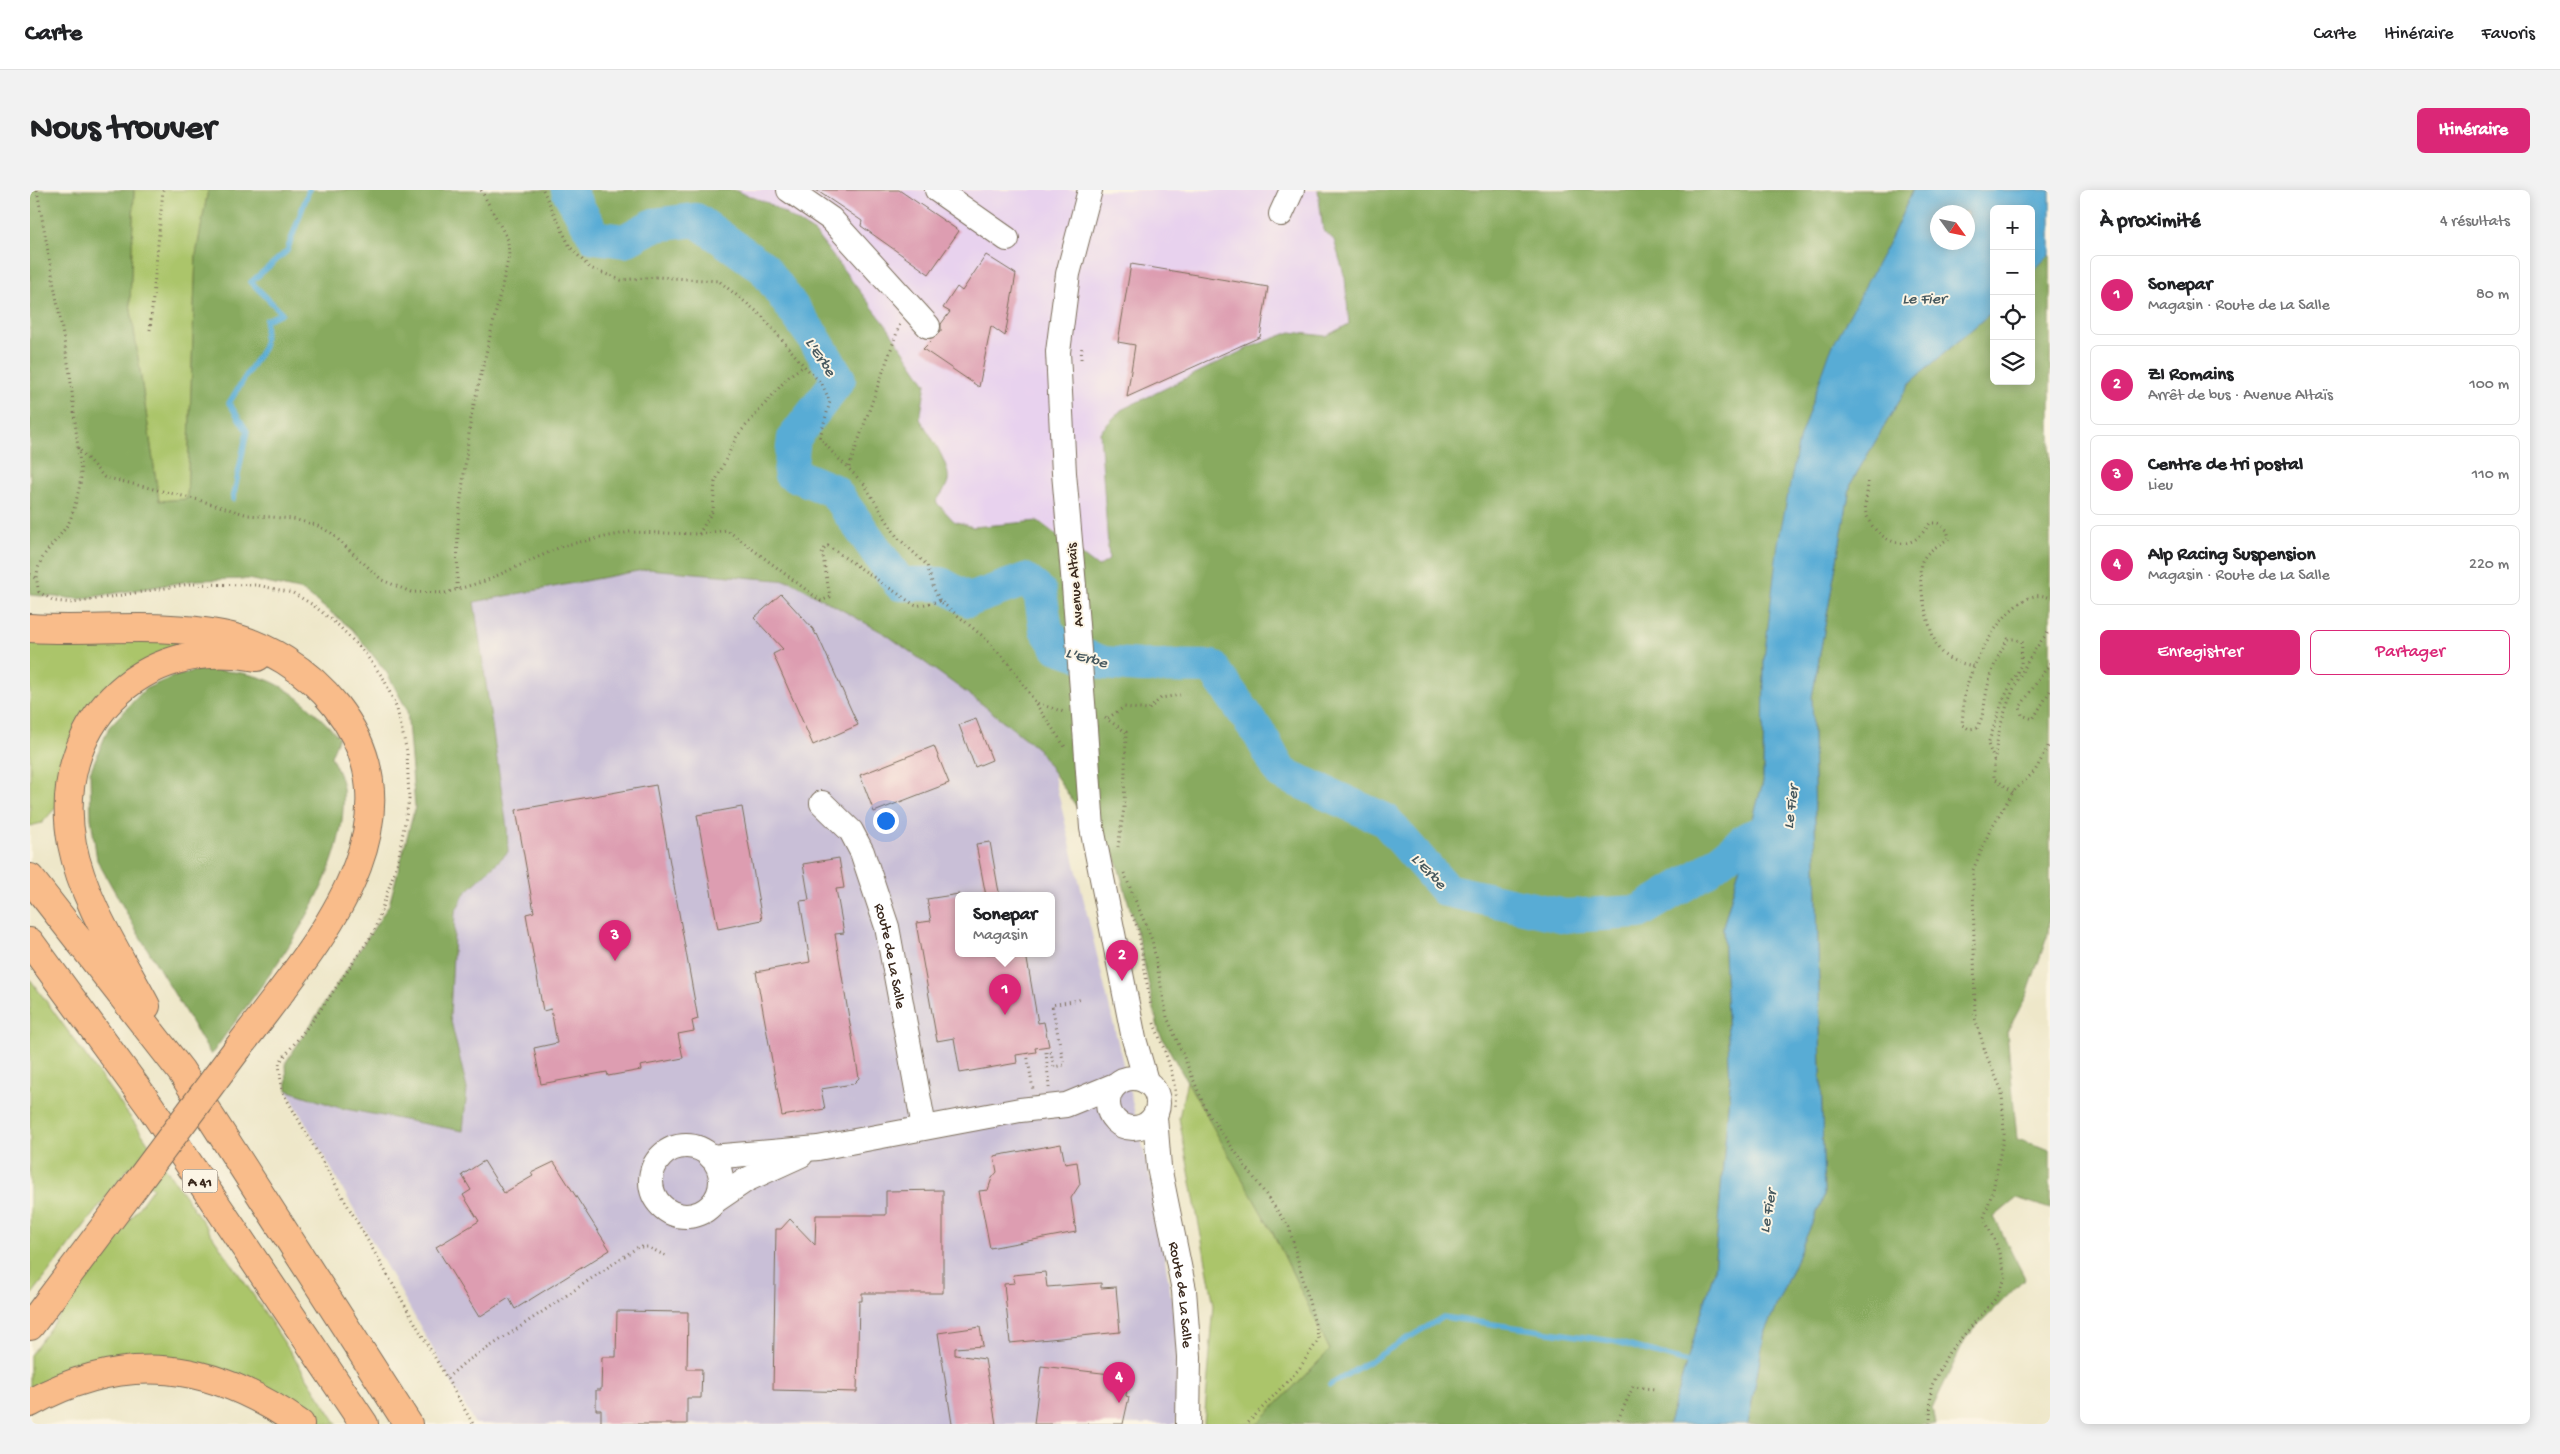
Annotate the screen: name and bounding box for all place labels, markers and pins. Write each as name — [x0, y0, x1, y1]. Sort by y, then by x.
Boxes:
pin: 3 — [599, 920, 631, 961]
pin: 2 — [1106, 940, 1138, 981]
pin: 1 — [989, 974, 1021, 1015]
pin: 4 — [1103, 1362, 1135, 1403]

